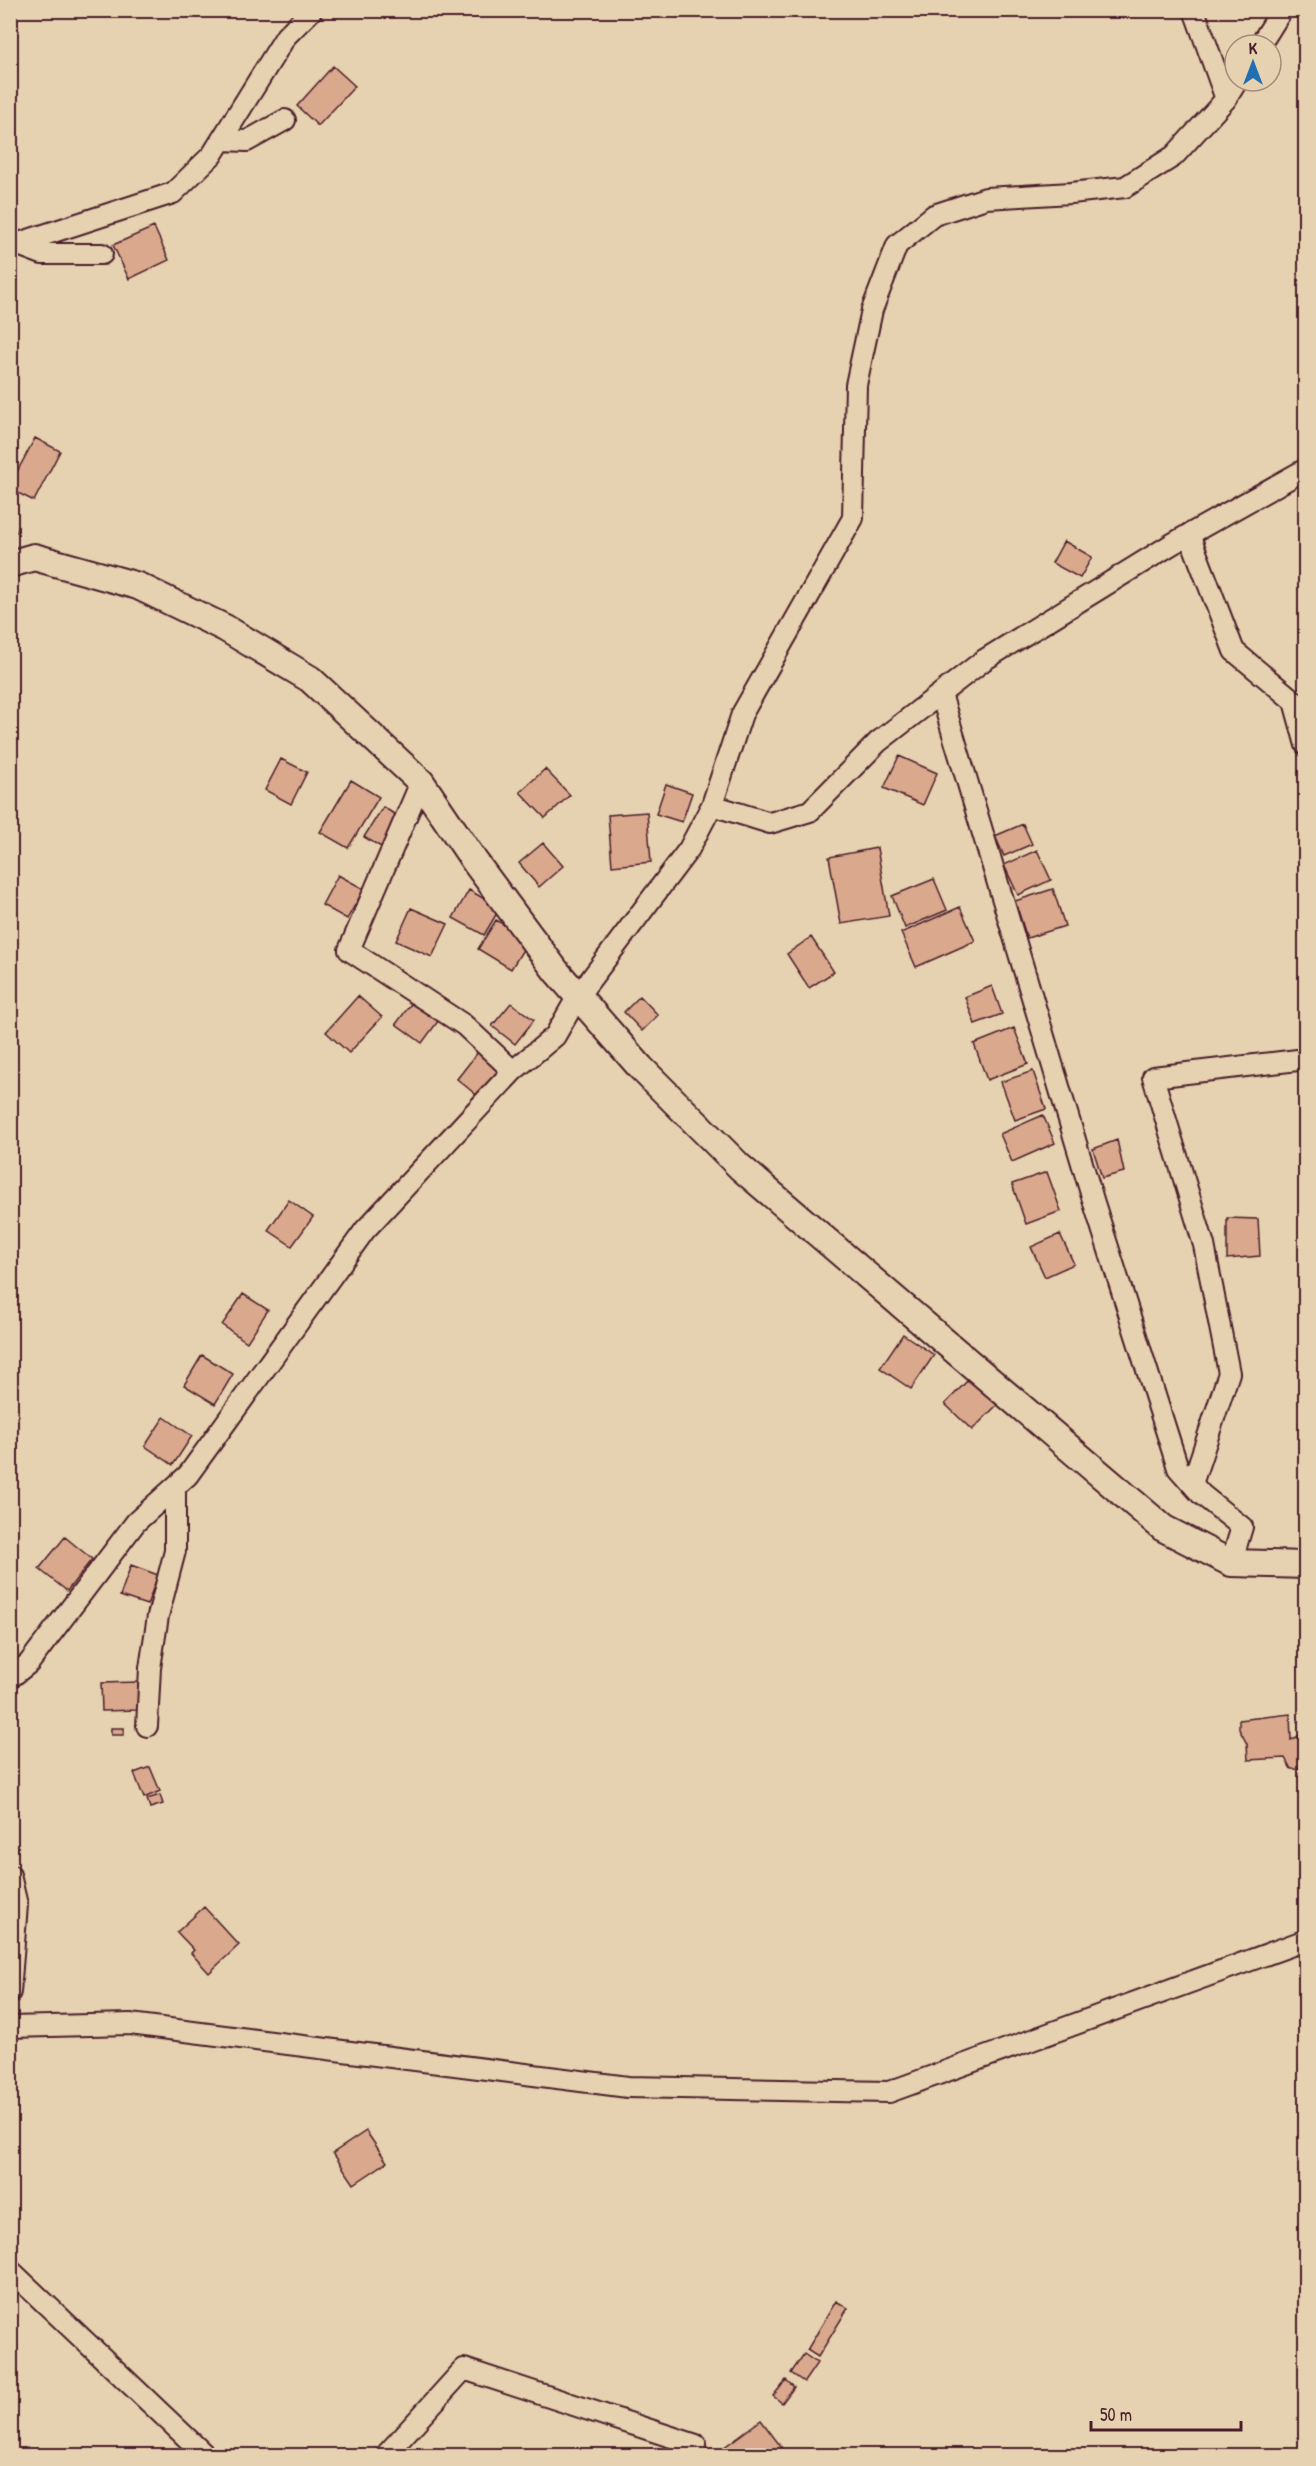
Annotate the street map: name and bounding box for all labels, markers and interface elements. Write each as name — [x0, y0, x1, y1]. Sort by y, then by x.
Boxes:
north arrow — [1223, 33, 1283, 93]
text: K — [1249, 37, 1258, 59]
scale bar — [1091, 2394, 1241, 2432]
text: 50 m — [1100, 2402, 1132, 2427]

